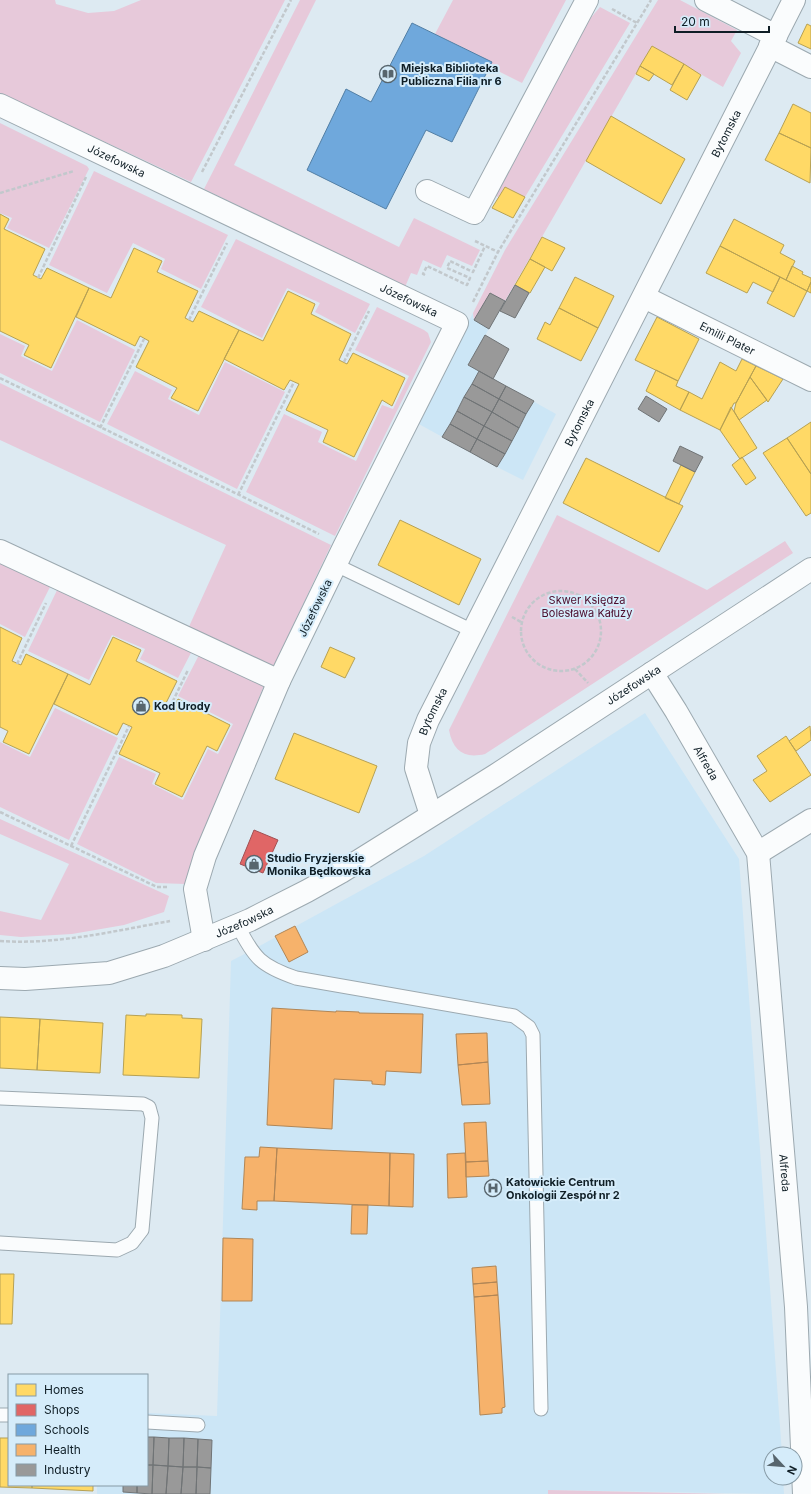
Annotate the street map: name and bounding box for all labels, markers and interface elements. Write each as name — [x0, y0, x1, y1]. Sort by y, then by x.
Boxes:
scale bar — [675, 8, 769, 34]
text: 20 m — [681, 14, 710, 29]
place label: Miejska Biblioteka Publiczna Filia nr 6 — [401, 61, 502, 88]
library icon: Miejska Biblioteka Publiczna Filia nr 6 — [378, 64, 398, 84]
street label: Bytomska — [708, 108, 744, 160]
street label: Józefowska — [85, 141, 148, 180]
street label: Józefowska — [378, 280, 440, 320]
street label: Emilii Plater — [697, 319, 757, 358]
street label: Bytomska — [561, 396, 597, 449]
street label: Józefowska — [295, 577, 335, 639]
park label: Skwer Księdza Bolesława Kałuży — [542, 593, 632, 620]
street label: Józefowska — [604, 662, 663, 708]
street label: Bytomska — [416, 685, 450, 737]
shop icon: Kod Urody — [131, 696, 151, 716]
place label: Kod Urody — [154, 699, 211, 713]
street label: Alfreda — [691, 743, 722, 783]
place label: Studio Fryzjerskie Monika Będkowska — [267, 851, 371, 878]
shop icon: Studio Fryzjerskie Monika Będkowska — [244, 854, 264, 874]
street label: Józefowska — [213, 902, 276, 941]
street label: Alfreda — [776, 1154, 793, 1192]
place label: Katowickie Centrum Onkologii Zespół nr 2 — [506, 1175, 620, 1202]
hospital icon: Katowickie Centrum Onkologii Zespół nr 2 — [483, 1178, 503, 1198]
legend — [8, 1374, 148, 1486]
text: Homes — [44, 1382, 84, 1397]
text: Shops — [44, 1402, 80, 1417]
text: Schools — [44, 1422, 89, 1437]
text: Health — [44, 1442, 81, 1457]
north arrow — [763, 1446, 803, 1486]
text: Industry — [44, 1462, 91, 1477]
text: N — [784, 1464, 800, 1477]

